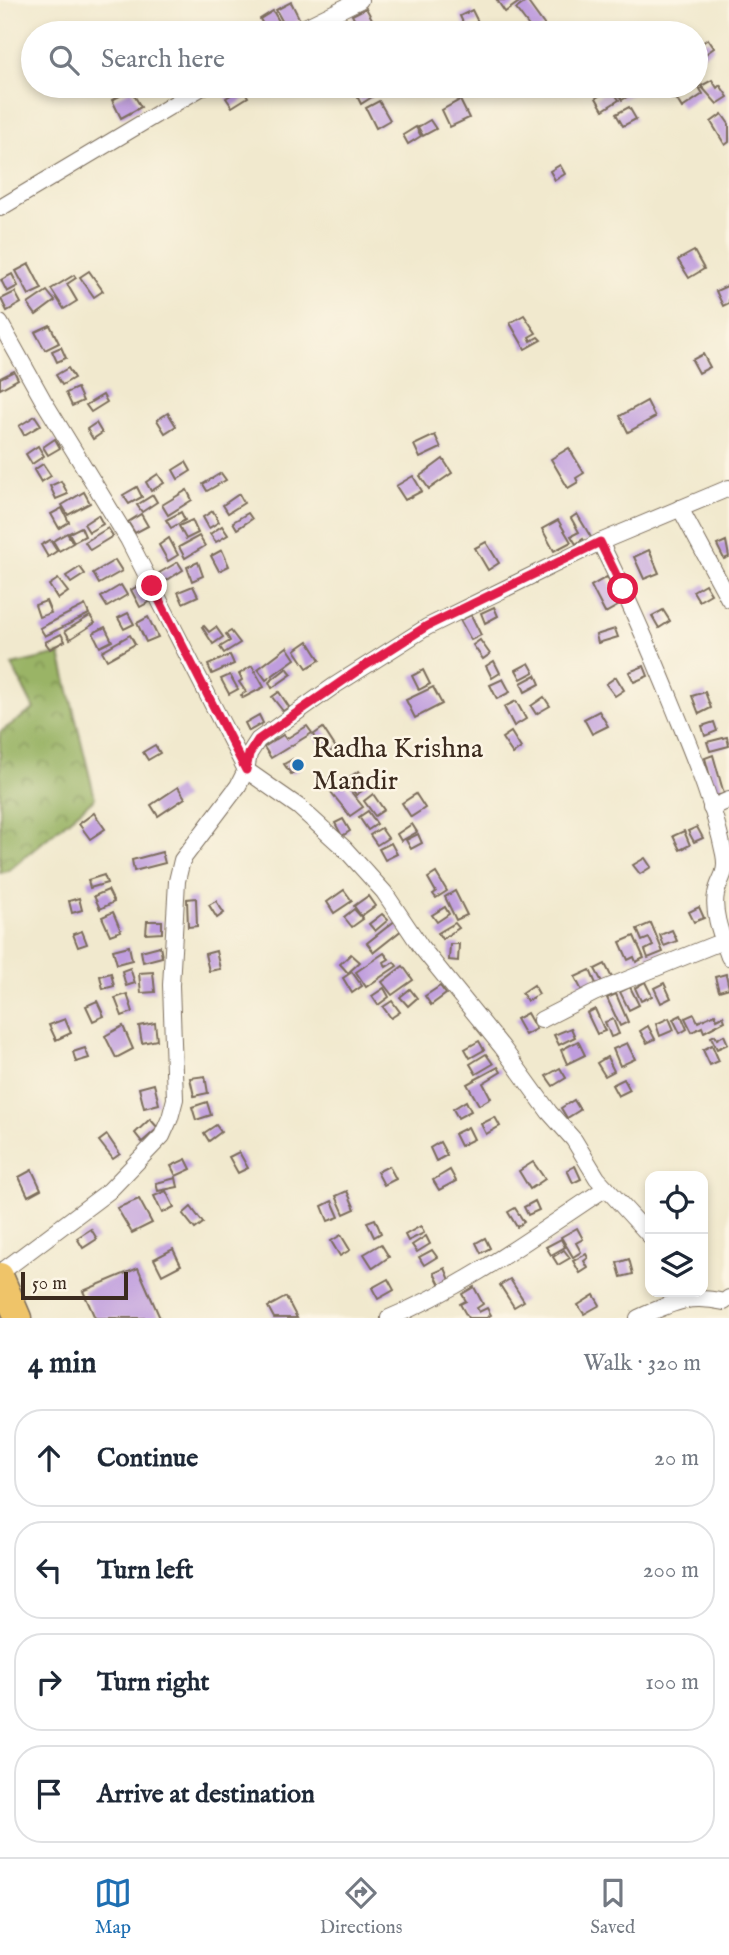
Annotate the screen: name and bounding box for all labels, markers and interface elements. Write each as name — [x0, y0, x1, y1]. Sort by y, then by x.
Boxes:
search box — [21, 21, 708, 98]
icon: search — [45, 41, 83, 79]
text: Search here — [101, 43, 225, 76]
route end — [136, 570, 167, 601]
route start — [607, 573, 638, 604]
place label: Radha Krishna Mandir — [312, 732, 484, 799]
marker: Radha Krishna Mandir — [290, 757, 306, 773]
map controls — [645, 1171, 708, 1297]
button: locate — [645, 1171, 708, 1234]
button: layers — [645, 1234, 708, 1297]
scale bar — [21, 1269, 128, 1301]
text: 50 m — [32, 1272, 67, 1296]
text: 4 min — [28, 1345, 96, 1383]
text: Walk · 320 m — [583, 1349, 701, 1378]
icon: ahead — [30, 1439, 68, 1477]
text: Continue — [97, 1442, 198, 1475]
text: 20 m — [654, 1444, 699, 1473]
icon: left — [30, 1551, 68, 1589]
text: Turn left — [97, 1554, 194, 1587]
text: 200 m — [643, 1556, 699, 1585]
icon: right — [30, 1663, 68, 1701]
text: Turn right — [97, 1666, 210, 1699]
text: 100 m — [645, 1668, 699, 1697]
icon: arrive — [30, 1775, 68, 1813]
text: Arrive at destination — [97, 1778, 315, 1811]
tab: Map — [94, 1874, 132, 1940]
tab: Directions — [320, 1874, 402, 1940]
tab: Saved — [590, 1874, 635, 1940]

